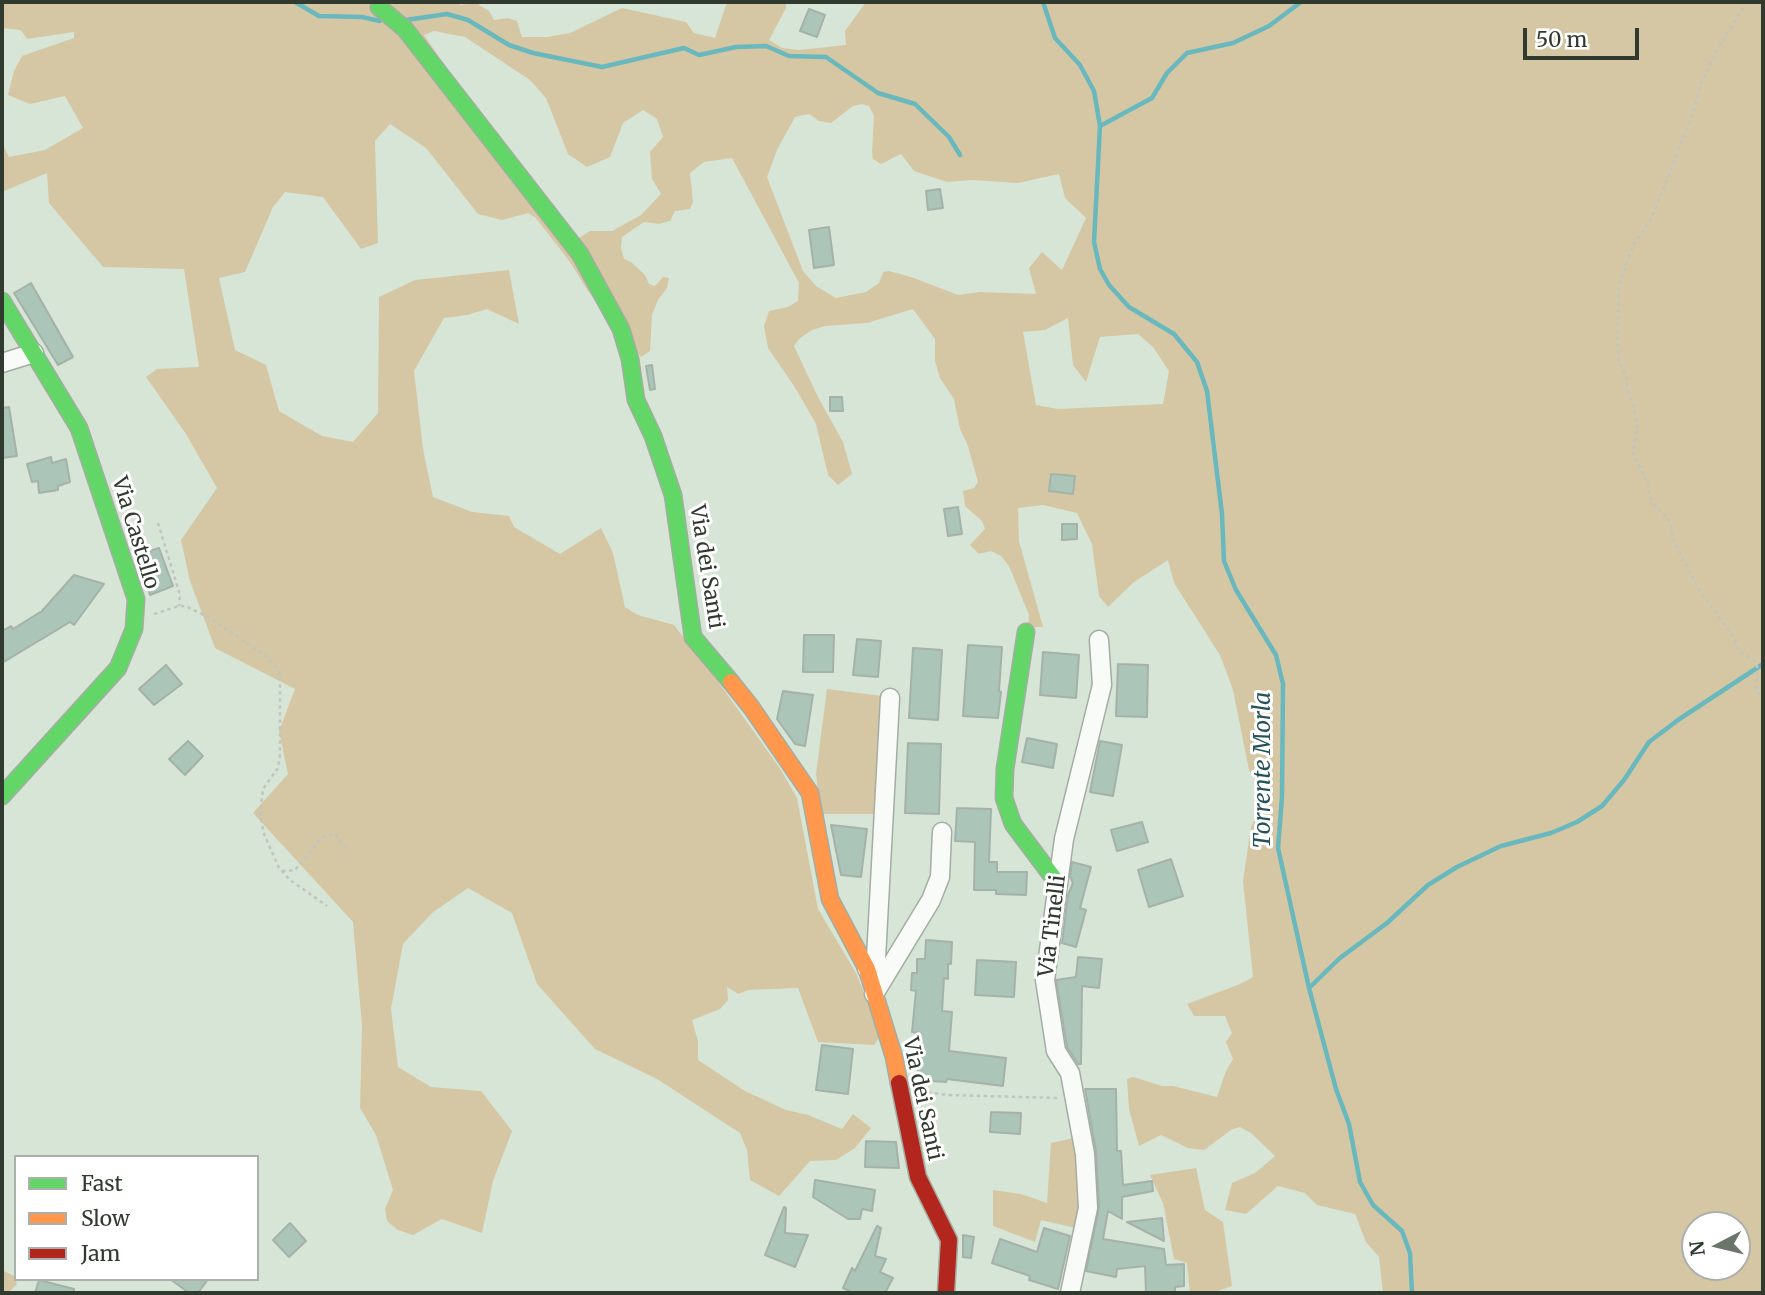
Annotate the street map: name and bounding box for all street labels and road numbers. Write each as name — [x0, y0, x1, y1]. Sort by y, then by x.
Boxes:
street label: Via Castello — [106, 474, 164, 592]
street label: Via dei Santi — [684, 503, 728, 631]
street label: Via Tinelli — [1034, 873, 1072, 979]
street label: Via dei Santi — [897, 1035, 947, 1163]

